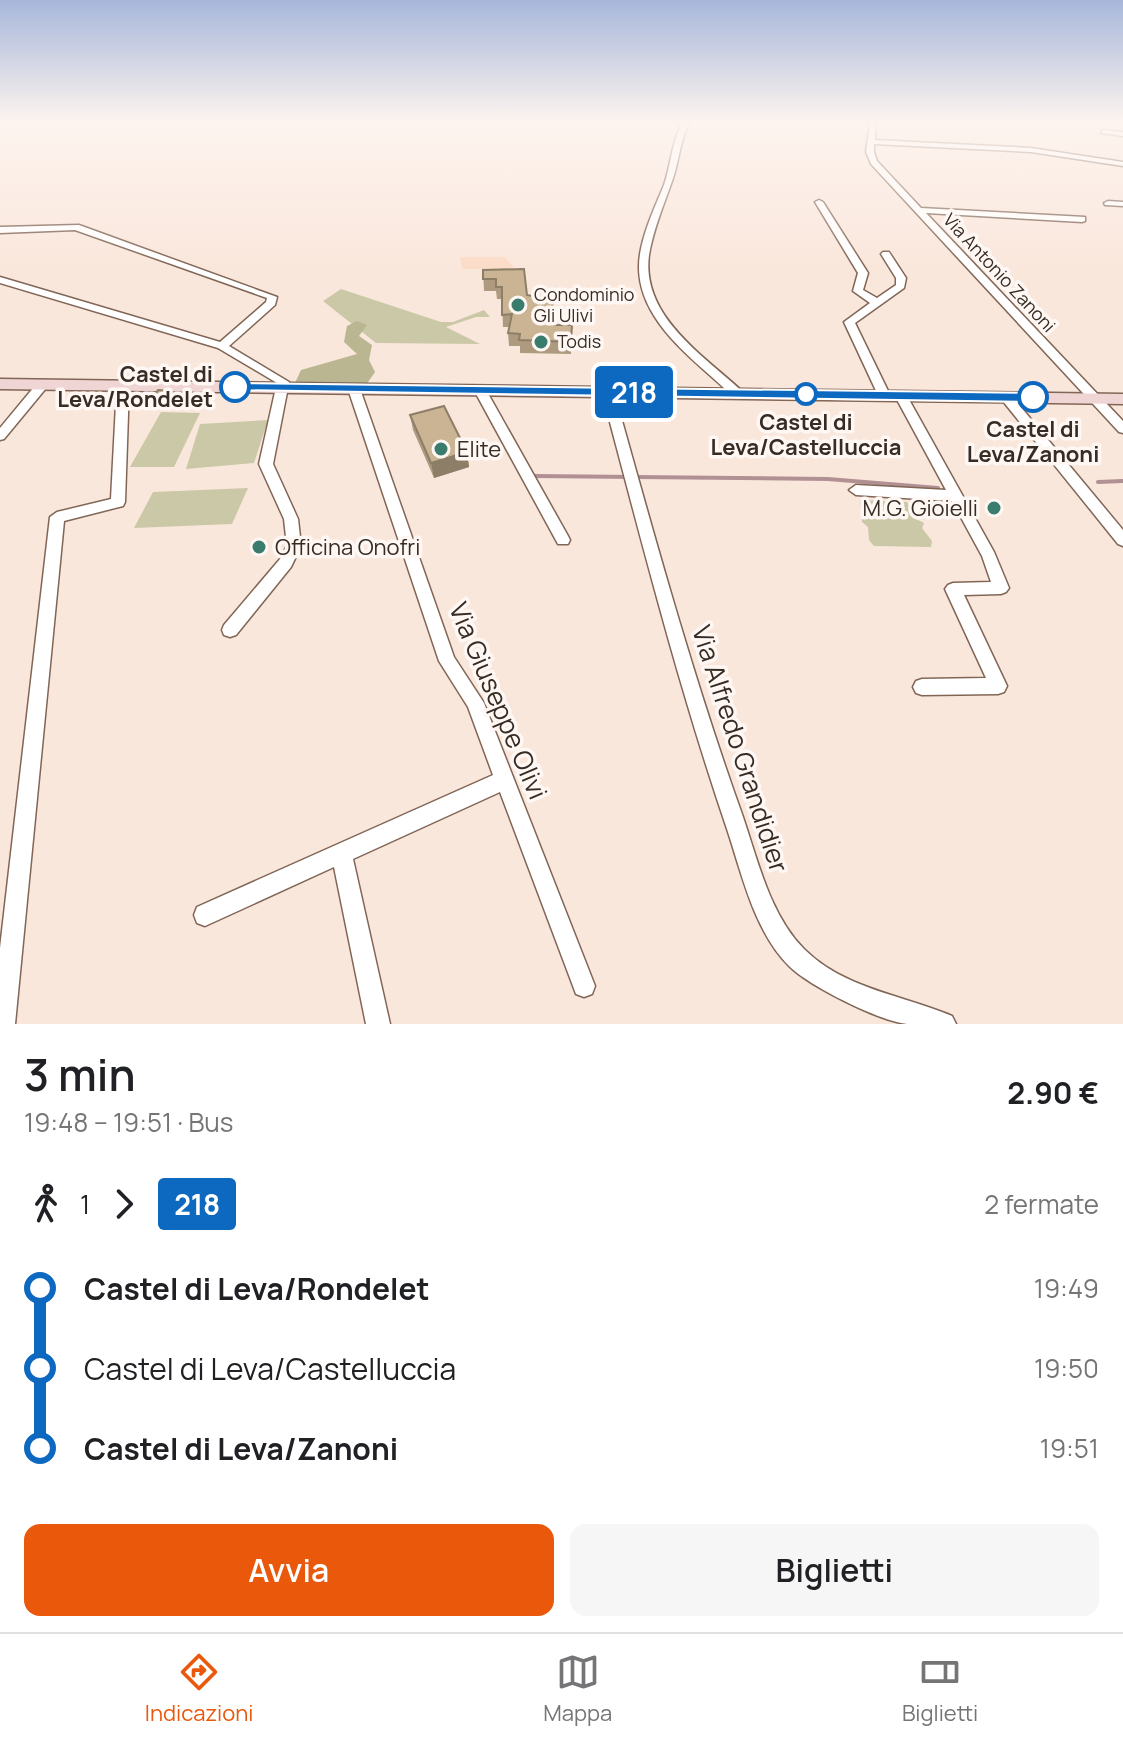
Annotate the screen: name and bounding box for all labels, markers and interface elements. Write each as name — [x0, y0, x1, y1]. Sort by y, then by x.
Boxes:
street label: Via Antonio Zanoni — [938, 208, 1061, 337]
place label: Condominio Gli Ulivi — [534, 282, 634, 327]
marker: Condominio Gli Ulivi — [509, 296, 527, 314]
place label: Todis — [557, 329, 601, 353]
marker: Todis — [532, 333, 550, 351]
place label: Castel di Leva/Rondelet — [57, 359, 213, 414]
line badge: 218 — [588, 366, 680, 418]
marker: Castel di Leva/Rondelet — [220, 372, 250, 402]
text: 218 — [611, 373, 657, 411]
marker: Castel di Leva/Zanoni — [1018, 382, 1048, 412]
marker: Castel di Leva/Castelluccia — [795, 383, 817, 405]
place label: Castel di Leva/Castelluccia — [711, 407, 901, 462]
place label: Castel di Leva/Zanoni — [967, 414, 1099, 469]
place label: Elite — [457, 434, 501, 464]
marker: Elite — [432, 440, 450, 458]
place label: M.G. Gioielli — [862, 493, 978, 523]
marker: M.G. Gioielli — [985, 499, 1003, 517]
place label: Officina Onofri — [275, 532, 420, 562]
marker: Officina Onofri — [250, 538, 268, 556]
street label: Via Giuseppe Olivi — [441, 597, 557, 805]
street label: Via Alfredo Grandidier — [684, 621, 798, 877]
text: 3 min — [24, 1044, 135, 1104]
text: 2.90 € — [1007, 1072, 1099, 1113]
text: 19:48 – 19:51 · Bus — [24, 1104, 233, 1140]
icon: walk — [24, 1182, 68, 1226]
icon: forward — [102, 1182, 146, 1226]
text: 218 — [174, 1185, 220, 1223]
text: 1 — [80, 1186, 90, 1222]
text: 2 fermate — [984, 1186, 1099, 1222]
text: Castel di Leva/Rondelet — [84, 1268, 430, 1309]
text: 19:49 — [1034, 1270, 1099, 1306]
text: Castel di Leva/Castelluccia — [84, 1348, 456, 1389]
text: 19:50 — [1034, 1350, 1099, 1386]
text: Castel di Leva/Zanoni — [84, 1428, 398, 1469]
text: 19:51 — [1040, 1430, 1099, 1466]
button: Avvia — [24, 1524, 554, 1616]
button: Biglietti — [570, 1524, 1099, 1616]
tab: Indicazioni — [145, 1650, 253, 1728]
tab: Mappa — [543, 1650, 612, 1728]
tab: Biglietti — [902, 1650, 978, 1728]

